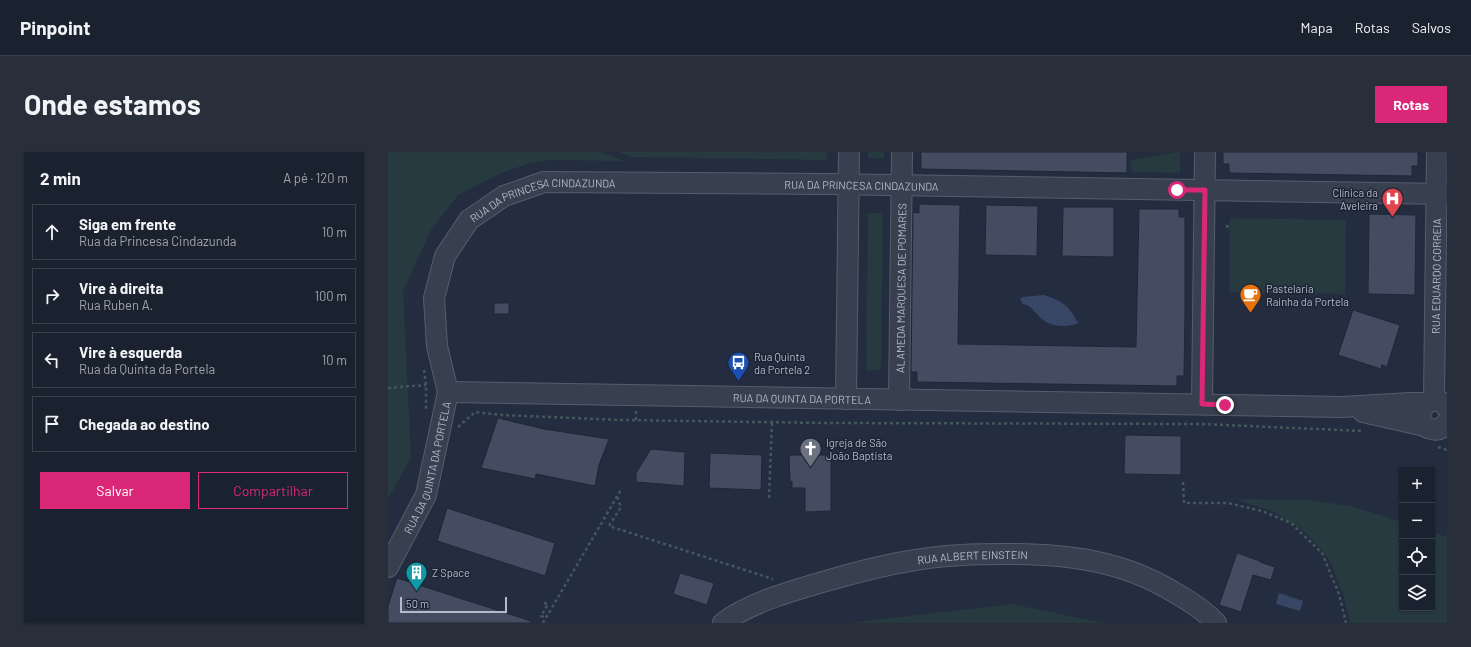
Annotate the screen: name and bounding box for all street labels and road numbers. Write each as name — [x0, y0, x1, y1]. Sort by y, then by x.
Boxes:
street label: RUA DA PRINCESA CINDAZUNDA — [467, 175, 616, 224]
street label: RUA DA PRINCESA CINDAZUNDA — [784, 177, 939, 192]
street label: ALAMEDA MARQUESA DE POMARES — [893, 203, 908, 373]
street label: RUA EDUARDO CORREIA — [1428, 218, 1443, 334]
street label: RUA DA QUINTA DA PORTELA — [733, 390, 872, 406]
street label: RUA DA QUINTA DA PORTELA — [400, 400, 452, 536]
street label: RUA ALBERT EINSTEIN — [916, 547, 1028, 566]

